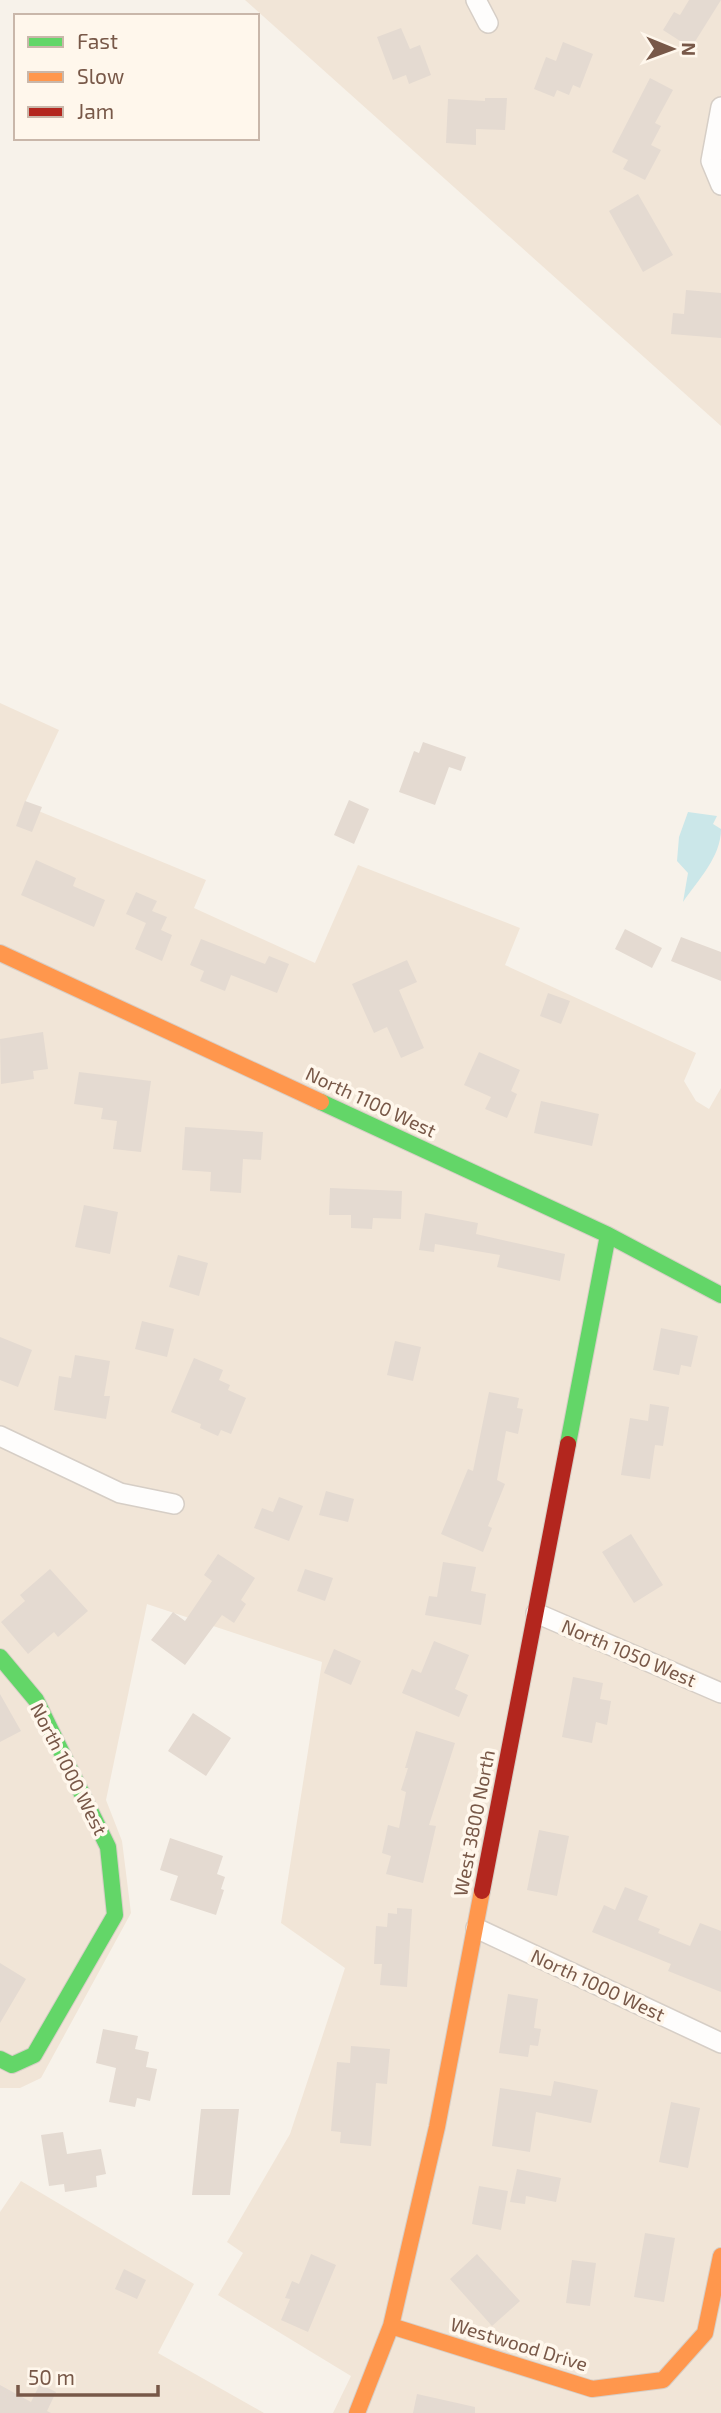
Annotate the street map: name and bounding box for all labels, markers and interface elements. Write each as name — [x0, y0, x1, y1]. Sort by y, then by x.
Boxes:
legend — [14, 14, 259, 140]
north arrow — [637, 14, 707, 84]
text: Fast — [77, 28, 118, 53]
text: N — [678, 42, 701, 56]
text: Slow — [77, 63, 124, 88]
text: Jam — [77, 98, 114, 123]
street label: North 1100 West — [302, 1061, 440, 1142]
street label: North 1050 West — [559, 1614, 700, 1691]
street label: North 1000 West — [26, 1699, 113, 1839]
street label: West 3800 North — [448, 1748, 499, 1898]
street label: North 1000 West — [528, 1943, 669, 2026]
street label: Westwood Drive — [448, 2312, 590, 2375]
scale bar — [18, 2354, 158, 2398]
text: 50 m — [28, 2364, 75, 2389]

